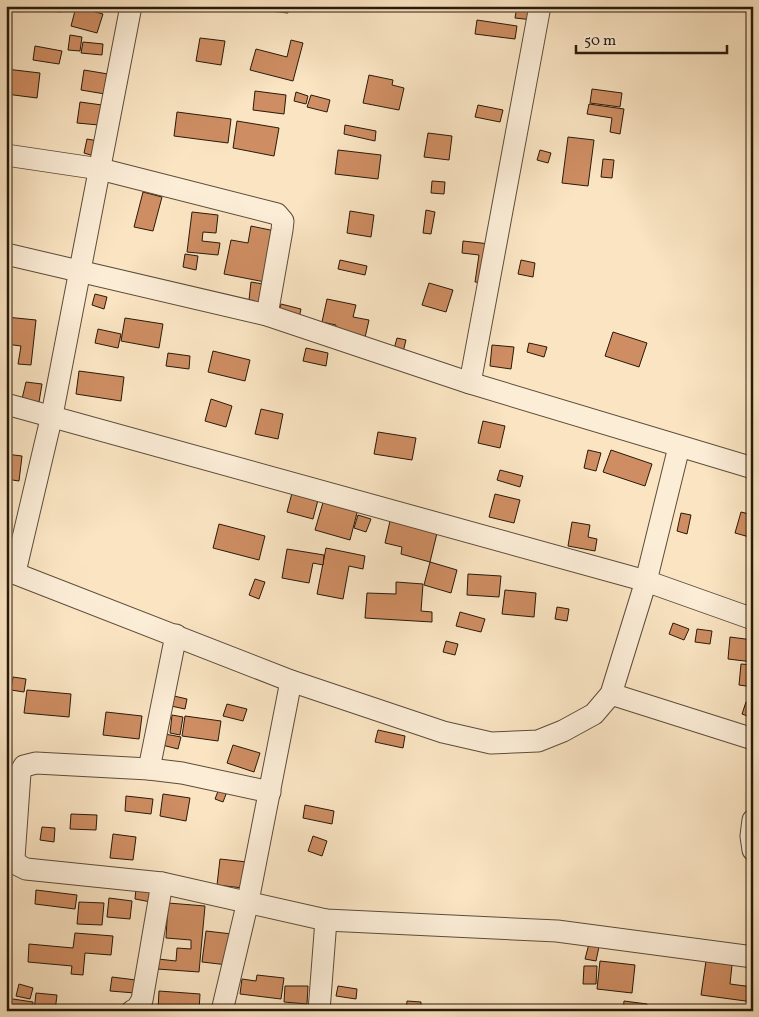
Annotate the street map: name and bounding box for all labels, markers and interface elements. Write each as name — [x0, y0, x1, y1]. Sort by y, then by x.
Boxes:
scale bar — [576, 22, 728, 54]
text: 50 m — [584, 31, 616, 52]

